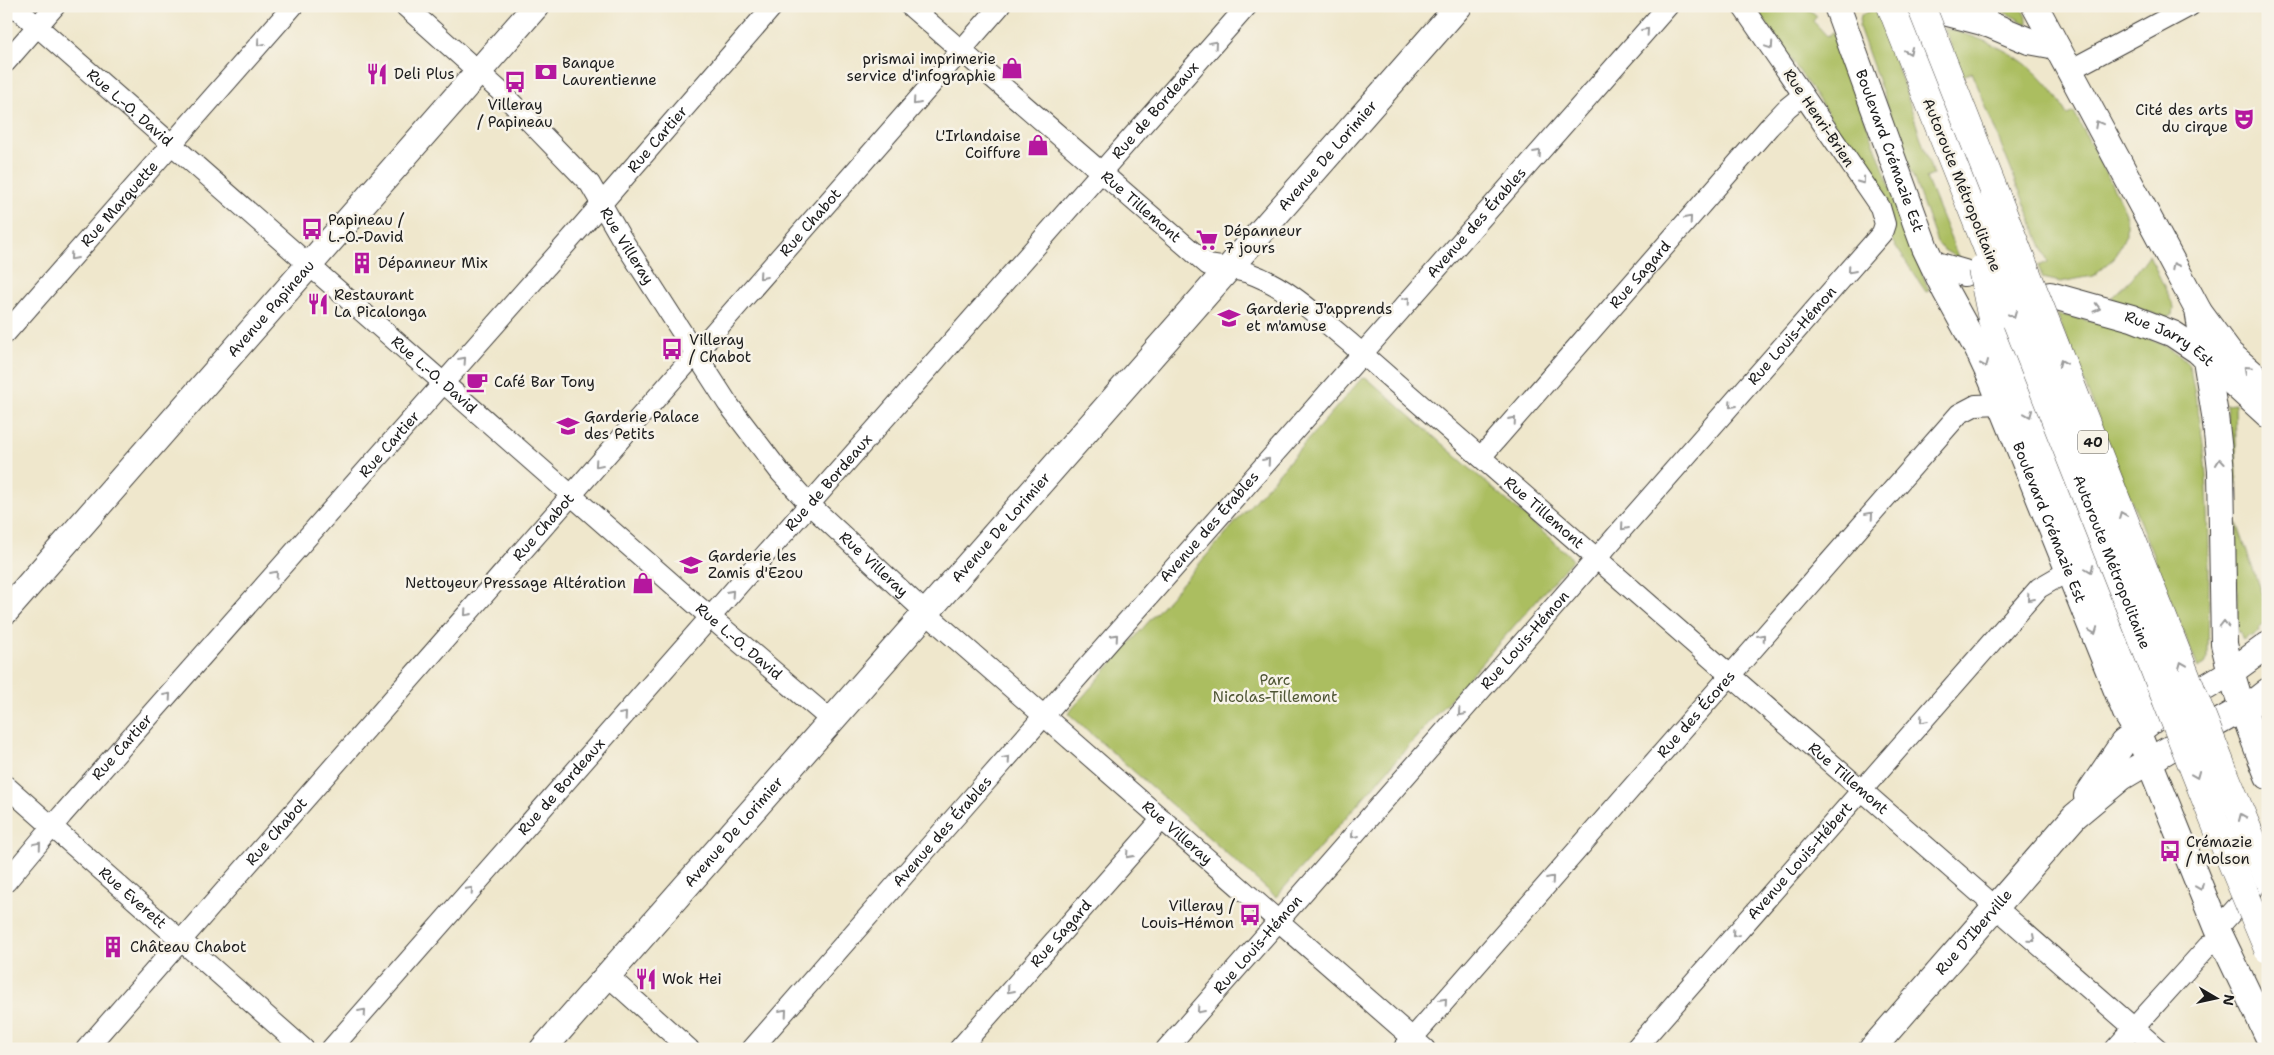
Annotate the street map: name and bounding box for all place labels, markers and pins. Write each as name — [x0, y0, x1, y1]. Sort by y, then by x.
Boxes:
place label: prismai imprimerie service d'infographie — [847, 49, 996, 86]
place label: Banque Laurentienne — [562, 53, 657, 90]
shop icon: prismai imprimerie service d'infographie — [999, 55, 1025, 81]
bank icon: Banque Laurentienne — [533, 59, 559, 85]
restaurant icon: Deli Plus — [364, 61, 390, 87]
place label: Deli Plus — [394, 64, 455, 84]
bus stop icon: Villeray / Papineau — [502, 69, 528, 95]
place label: Villeray / Papineau — [477, 95, 553, 132]
place label: Cité des arts du cirque — [2135, 100, 2228, 137]
theatre icon: Cité des arts du cirque — [2231, 106, 2257, 132]
place label: L'Irlandaise Coiffure — [935, 126, 1021, 163]
shop icon: L'Irlandaise Coiffure — [1025, 132, 1051, 158]
place label: Papineau / L.-O.-David — [328, 210, 405, 247]
bus stop icon: Papineau / L.-O.-David — [299, 216, 325, 242]
place label: Dépanneur 7 jours — [1224, 221, 1302, 258]
supermarket icon: Dépanneur 7 jours — [1194, 227, 1220, 253]
building icon: Dépanneur Mix — [349, 250, 375, 276]
place label: Dépanneur Mix — [378, 253, 488, 273]
place label: Restaurant La Picalonga — [334, 285, 427, 322]
restaurant icon: Restaurant La Picalonga — [305, 291, 331, 317]
place label: Garderie J'apprends et m'amuse — [1246, 299, 1392, 336]
school or university icon: Garderie J'apprends et m'amuse — [1216, 305, 1242, 331]
place label: Villeray / Chabot — [689, 330, 751, 367]
bus stop icon: Villeray / Chabot — [659, 336, 685, 362]
cafe icon: Café Bar Tony — [464, 369, 490, 395]
place label: Café Bar Tony — [494, 372, 595, 392]
place label: Garderie Palace des Petits — [584, 407, 699, 444]
school or university icon: Garderie Palace des Petits — [555, 413, 581, 439]
place label: Garderie les Zamis d'Ezou — [708, 546, 803, 583]
school or university icon: Garderie les Zamis d'Ezou — [678, 552, 704, 578]
shop icon: Nettoyeur Pressage Altération — [630, 570, 656, 596]
place label: Nettoyeur Pressage Altération — [405, 573, 626, 593]
place label: Crémazie / Molson — [2186, 832, 2252, 869]
bus stop icon: Crémazie / Molson — [2157, 838, 2183, 864]
place label: Villeray / Louis-Hémon — [1141, 896, 1236, 933]
bus stop icon: Villeray / Louis-Hémon — [1237, 902, 1263, 928]
building icon: Château Chabot — [100, 934, 126, 960]
place label: Château Chabot — [130, 937, 247, 957]
restaurant icon: Wok Hei — [633, 966, 659, 992]
place label: Wok Hei — [662, 969, 722, 989]

